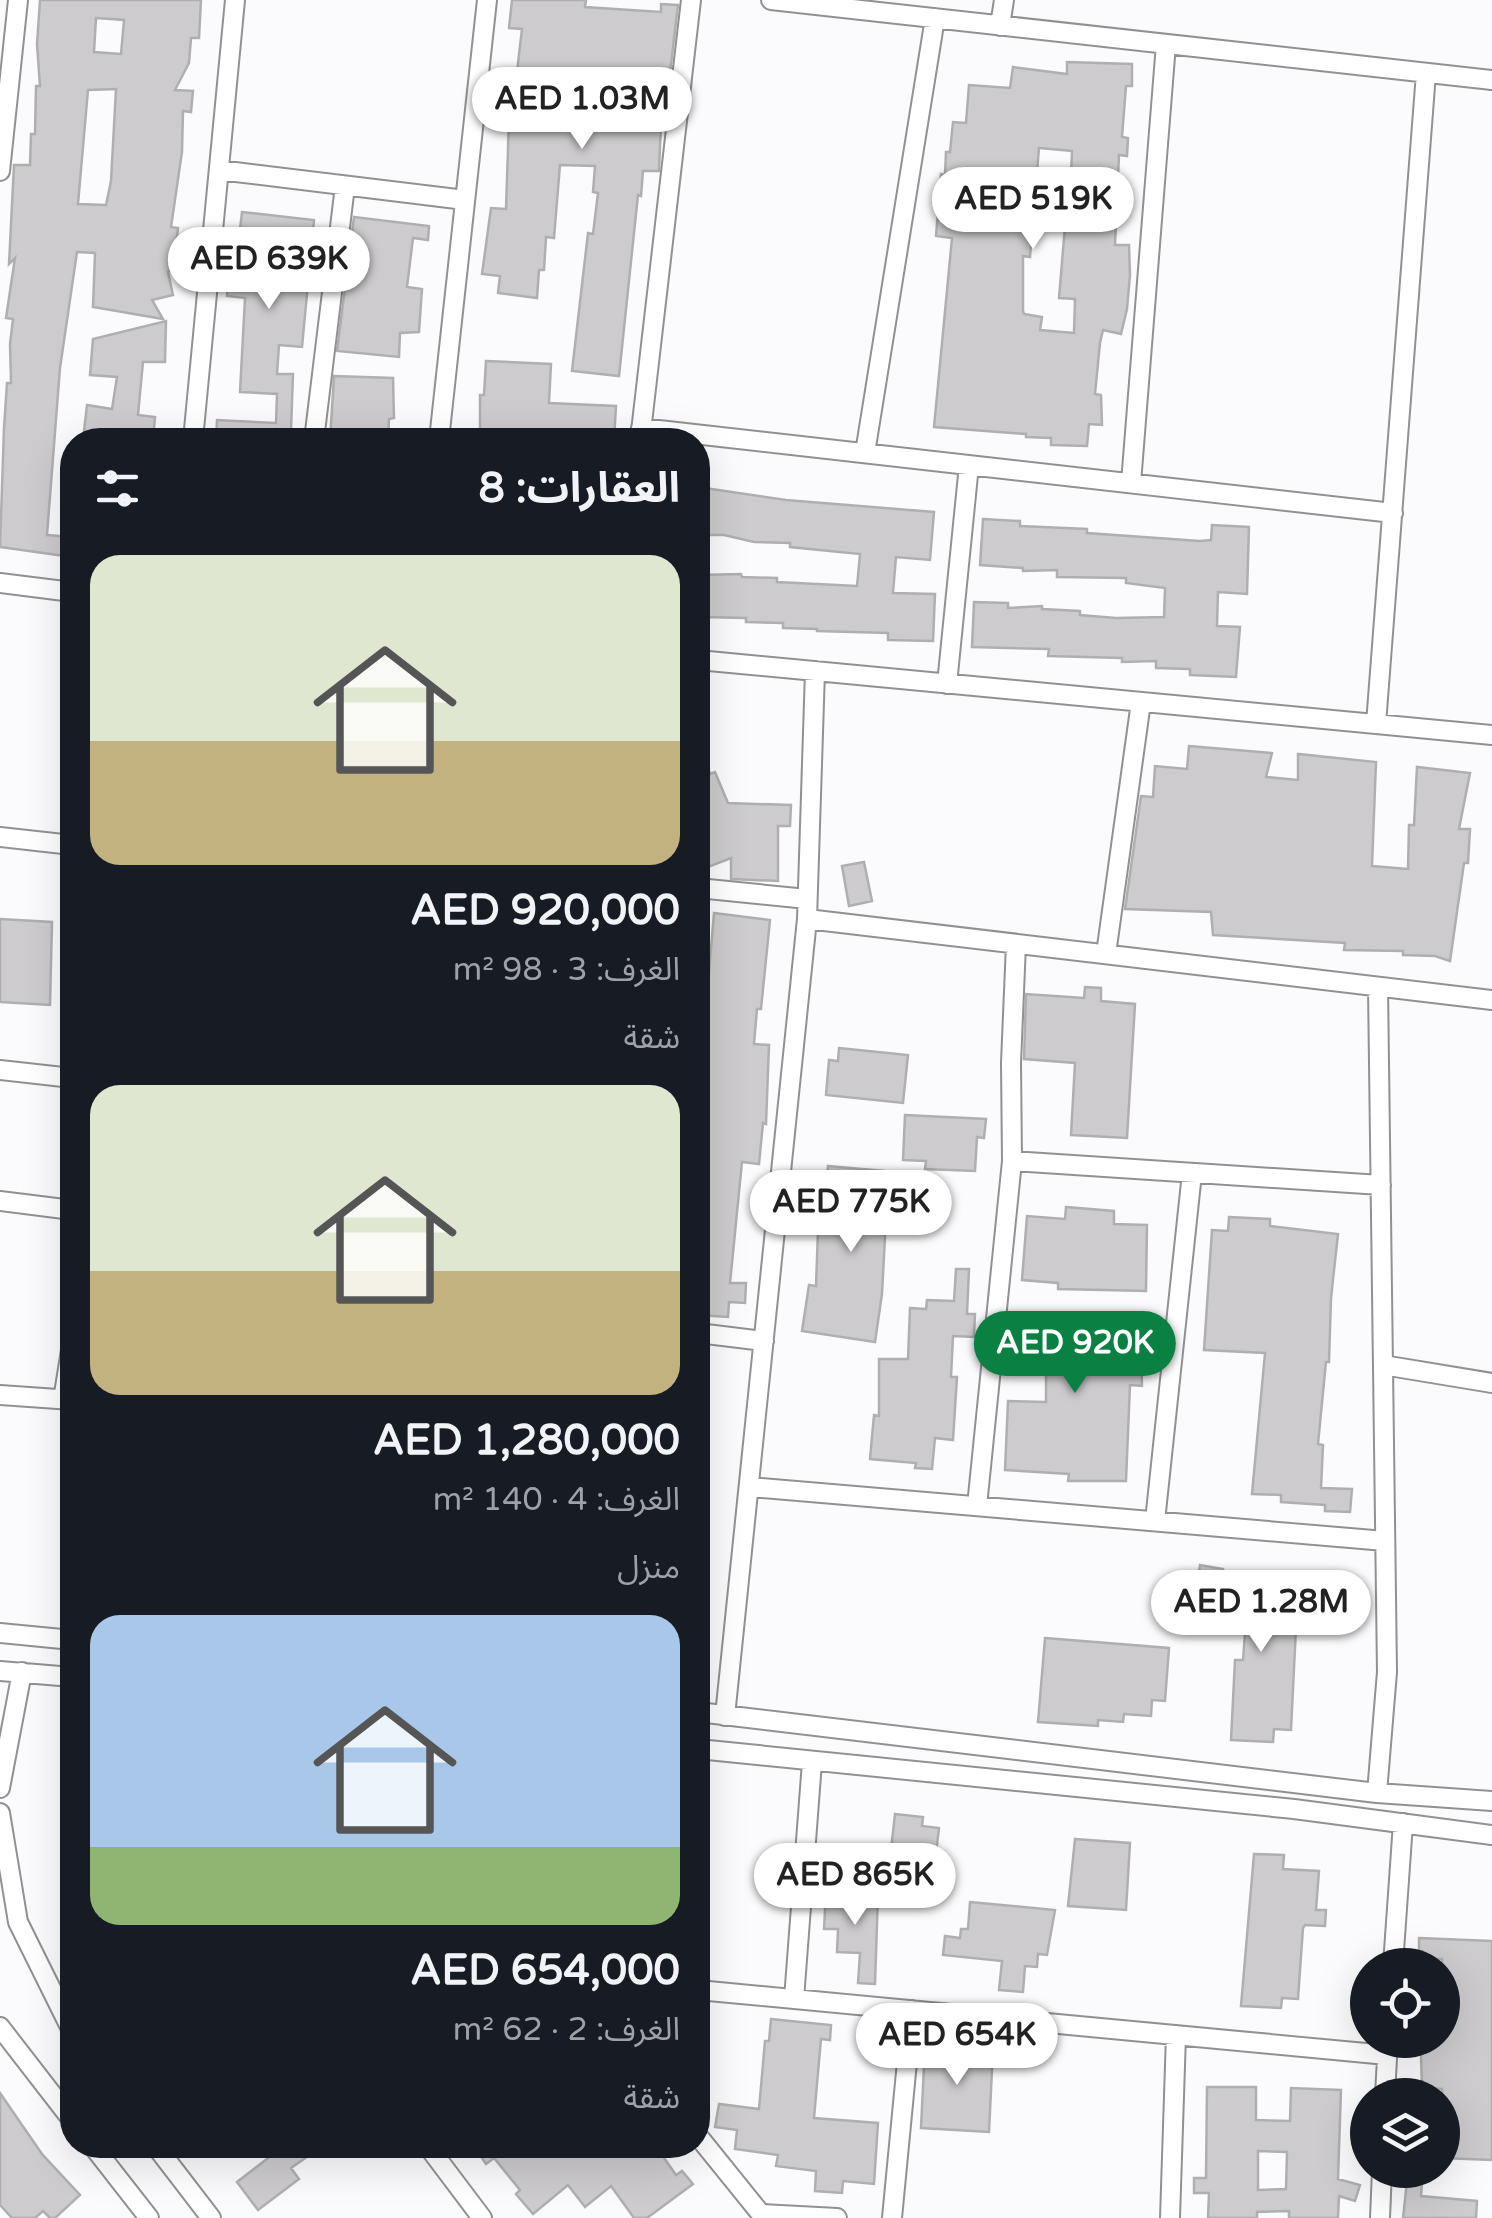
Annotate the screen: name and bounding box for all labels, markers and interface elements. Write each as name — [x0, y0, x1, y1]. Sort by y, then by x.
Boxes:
pin: AED 1.03M — [468, 67, 696, 152]
text: AED 1.03M — [494, 80, 670, 118]
pin: AED 519K — [930, 167, 1136, 252]
text: AED 519K — [954, 180, 1112, 218]
pin: AED 639K — [166, 227, 372, 312]
text: AED 639K — [190, 240, 348, 278]
icon: filters — [90, 461, 145, 516]
text: العقارات: 8 — [478, 463, 680, 514]
icon: home — [295, 620, 475, 800]
text: AED 920,000 — [410, 885, 680, 936]
text: الغرف: 3 · 98 m² — [453, 951, 680, 989]
text: شقة — [624, 1019, 680, 1057]
icon: home — [295, 1150, 475, 1330]
pin: AED 775K — [748, 1170, 954, 1255]
text: AED 775K — [772, 1183, 930, 1221]
pin: AED 920K — [972, 1311, 1178, 1396]
text: AED 920K — [996, 1324, 1154, 1362]
text: AED 1,280,000 — [373, 1415, 680, 1466]
text: الغرف: 4 · 140 m² — [433, 1481, 680, 1519]
text: منزل — [617, 1549, 680, 1587]
pin: AED 1.28M — [1147, 1570, 1375, 1655]
text: AED 1.28M — [1173, 1583, 1349, 1621]
icon: home — [295, 1680, 475, 1860]
pin: AED 865K — [752, 1843, 958, 1928]
text: AED 865K — [776, 1856, 934, 1894]
text: AED 654,000 — [410, 1945, 680, 1996]
map controls — [1350, 1948, 1460, 2188]
button: locate — [1350, 1948, 1460, 2058]
pin: AED 654K — [854, 2003, 1060, 2088]
text: الغرف: 2 · 62 m² — [453, 2011, 680, 2049]
text: AED 654K — [878, 2016, 1036, 2054]
button: layers — [1350, 2078, 1460, 2188]
text: شقة — [624, 2079, 680, 2117]

